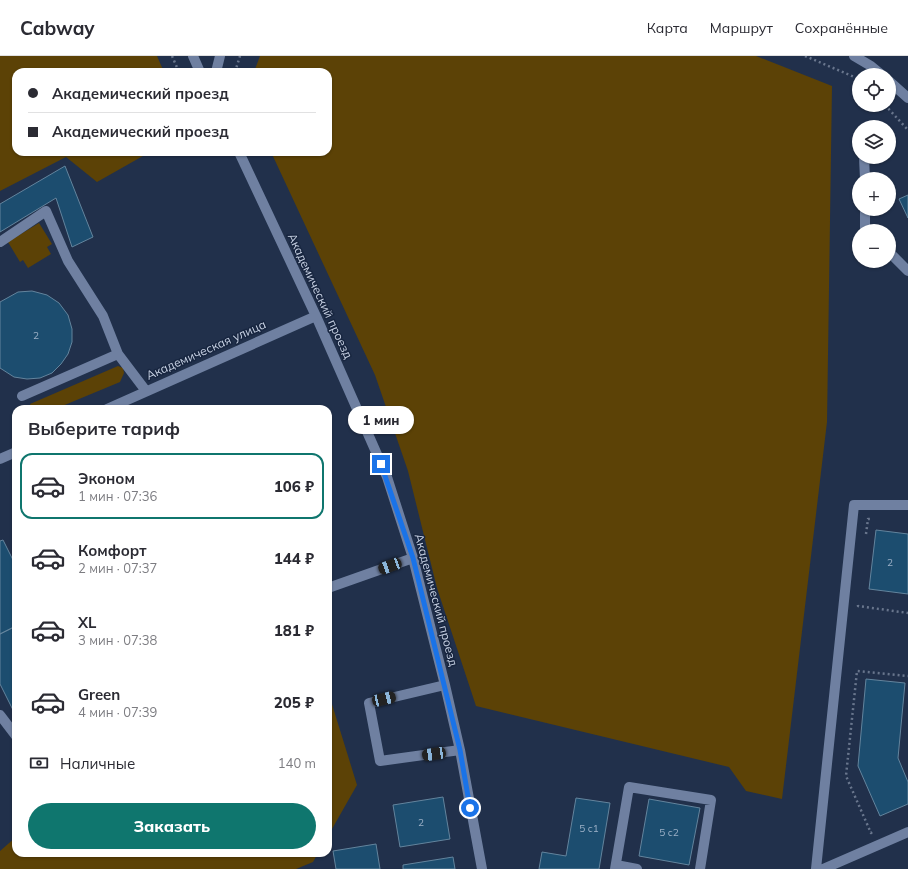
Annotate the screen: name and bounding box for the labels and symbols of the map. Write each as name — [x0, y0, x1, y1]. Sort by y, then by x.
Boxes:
street label: Академический проезд — [285, 231, 356, 361]
street label: Академическая улица — [144, 316, 268, 383]
house number: 2 — [33, 329, 39, 342]
callout: 1 мин — [348, 406, 414, 434]
route end — [372, 455, 390, 473]
street label: Академический проезд — [412, 532, 461, 668]
car — [377, 556, 403, 576]
house number: 2 — [887, 556, 893, 569]
car — [371, 690, 397, 708]
car — [421, 746, 447, 762]
route start — [461, 799, 479, 817]
house number: 2 — [418, 816, 424, 829]
house number: 5 с1 — [579, 822, 599, 835]
house number: 5 с2 — [659, 826, 679, 839]

